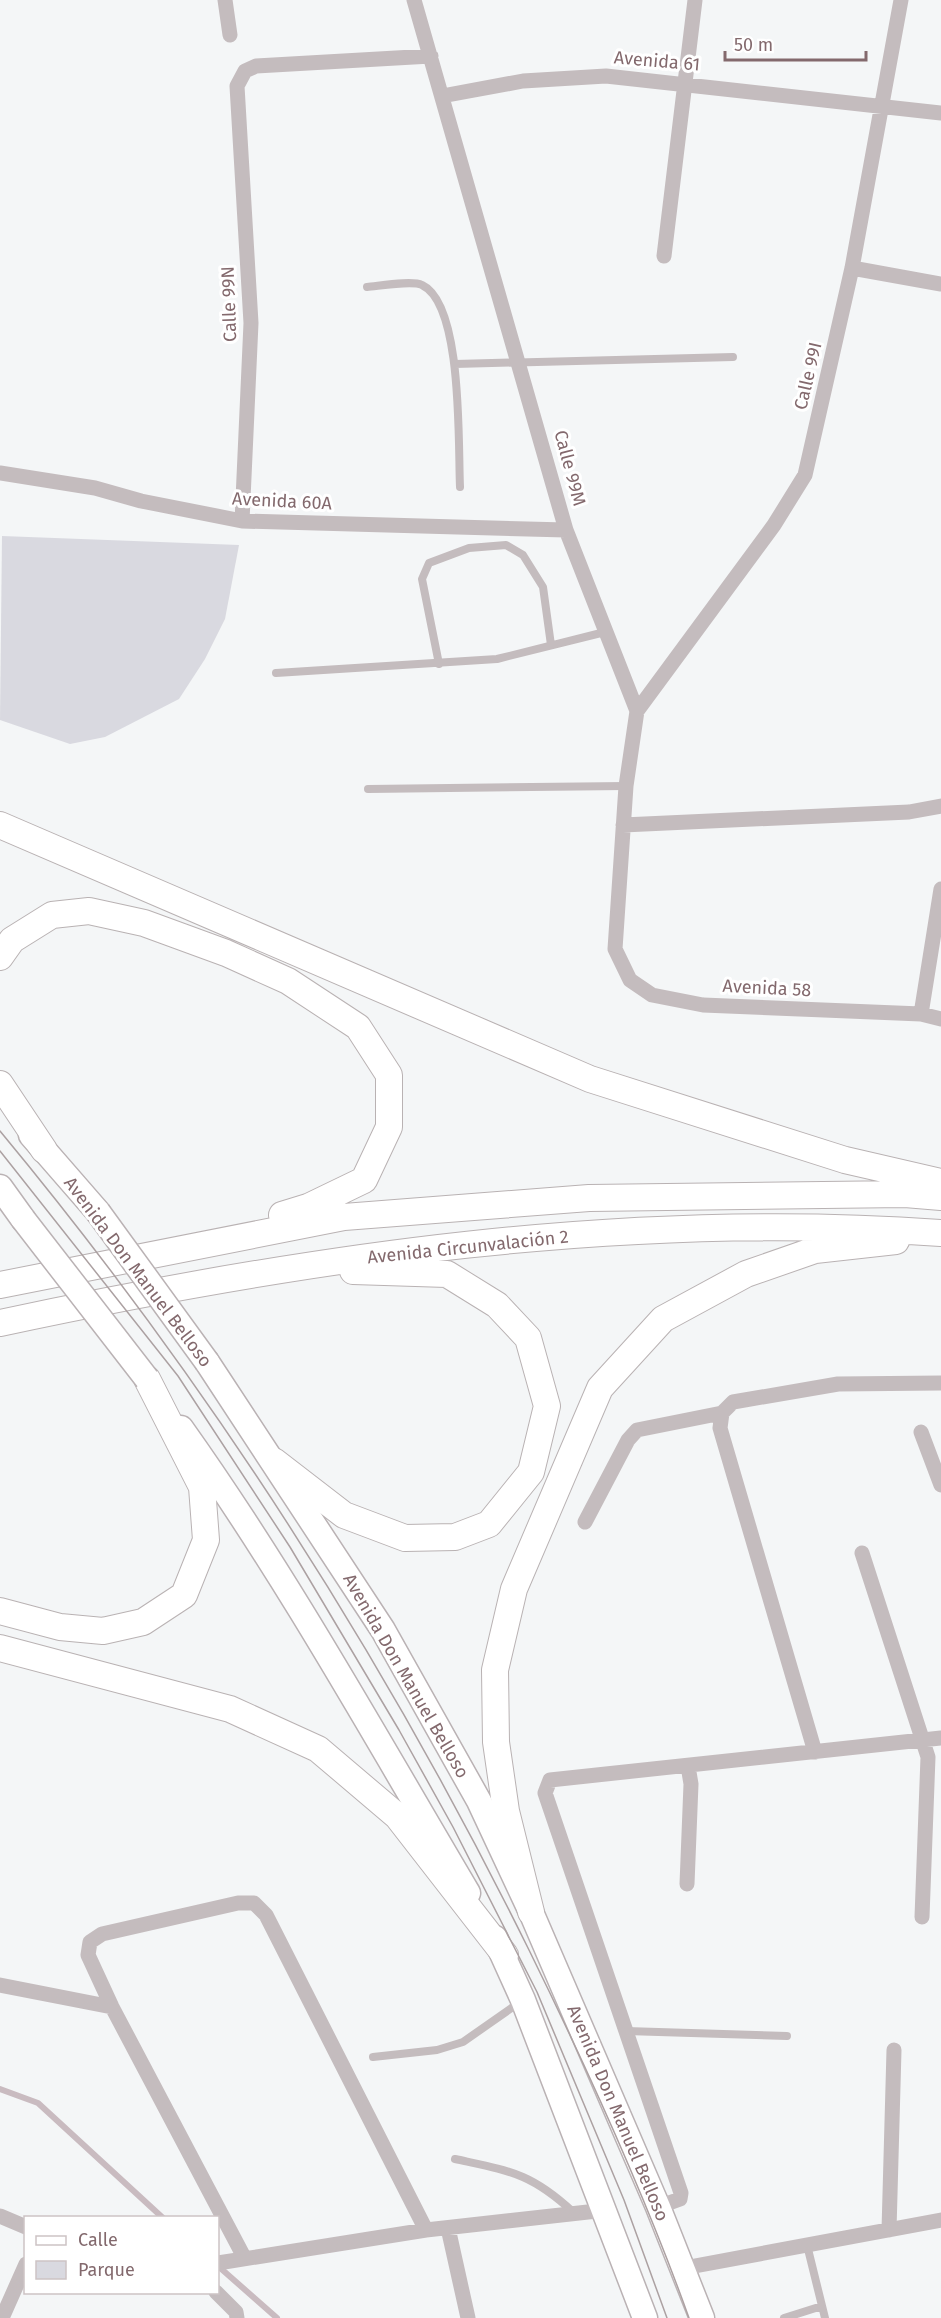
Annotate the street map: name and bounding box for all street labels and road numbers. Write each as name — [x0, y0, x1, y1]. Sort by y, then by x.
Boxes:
street label: Avenida 61 — [613, 46, 701, 76]
street label: Calle 99N — [217, 266, 241, 342]
street label: Calle 99I — [790, 340, 826, 412]
street label: Calle 99M — [549, 428, 591, 508]
street label: Avenida 60A — [232, 487, 333, 515]
street label: Avenida 58 — [722, 975, 812, 1001]
street label: Avenida Don Manuel Belloso — [59, 1172, 217, 1372]
street label: Avenida Circunvalación 2 — [366, 1225, 570, 1269]
street label: Avenida Don Manuel Belloso — [338, 1570, 474, 1782]
street label: Avenida Don Manuel Belloso — [562, 2002, 674, 2224]

